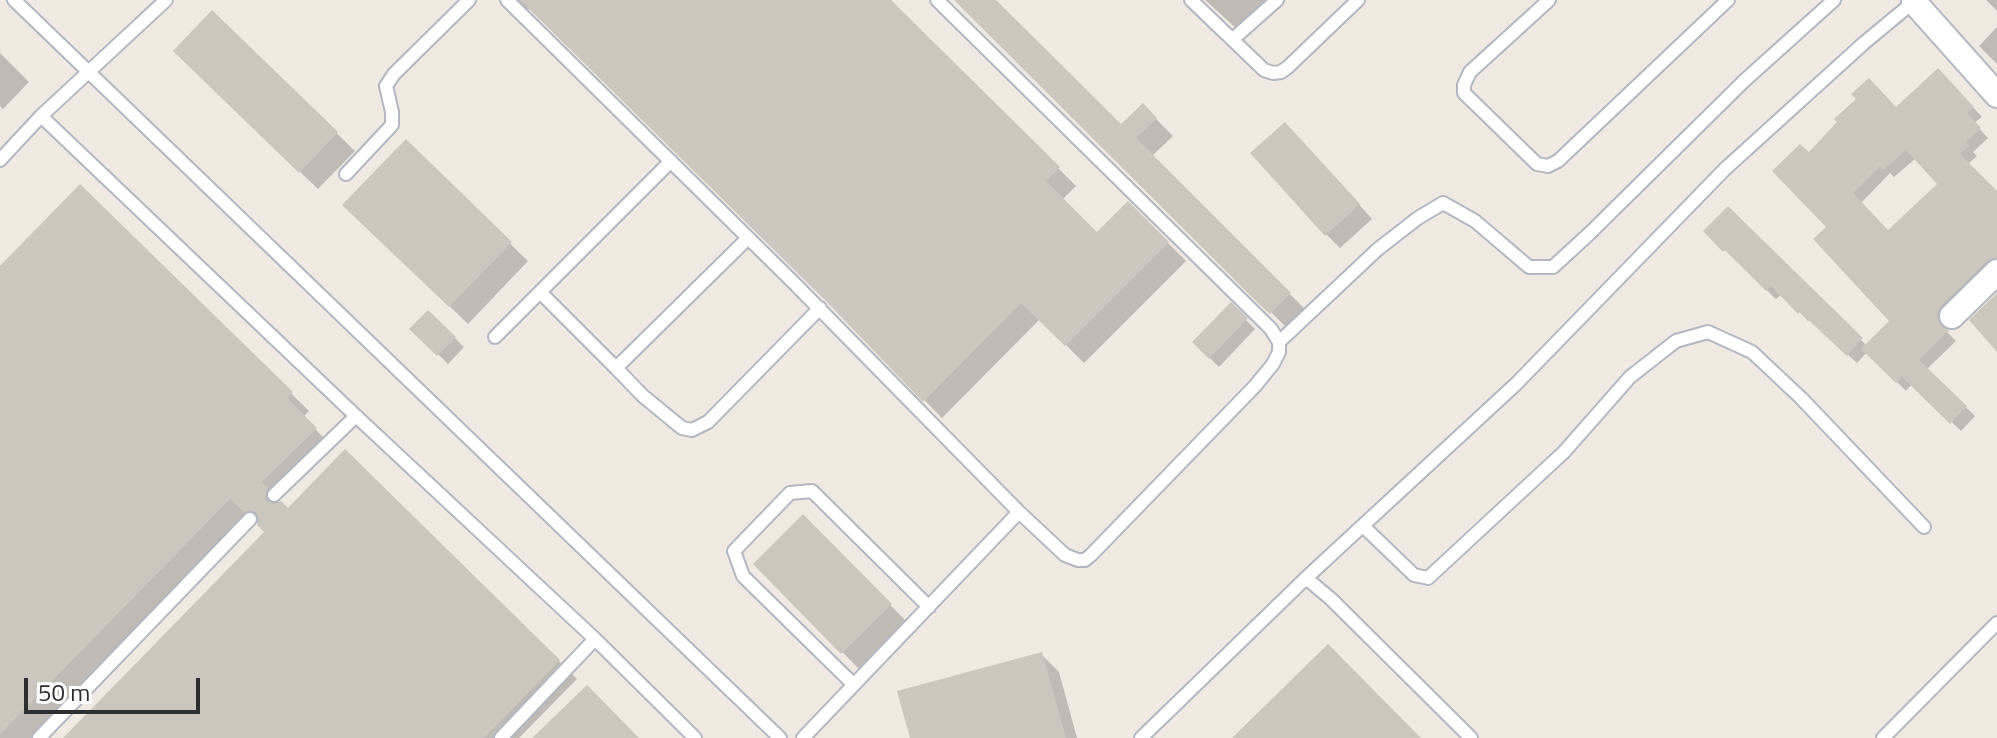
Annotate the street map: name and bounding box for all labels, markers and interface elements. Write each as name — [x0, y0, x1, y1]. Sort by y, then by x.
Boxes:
scale bar — [28, 662, 204, 712]
text: 50 m — [38, 674, 90, 710]

